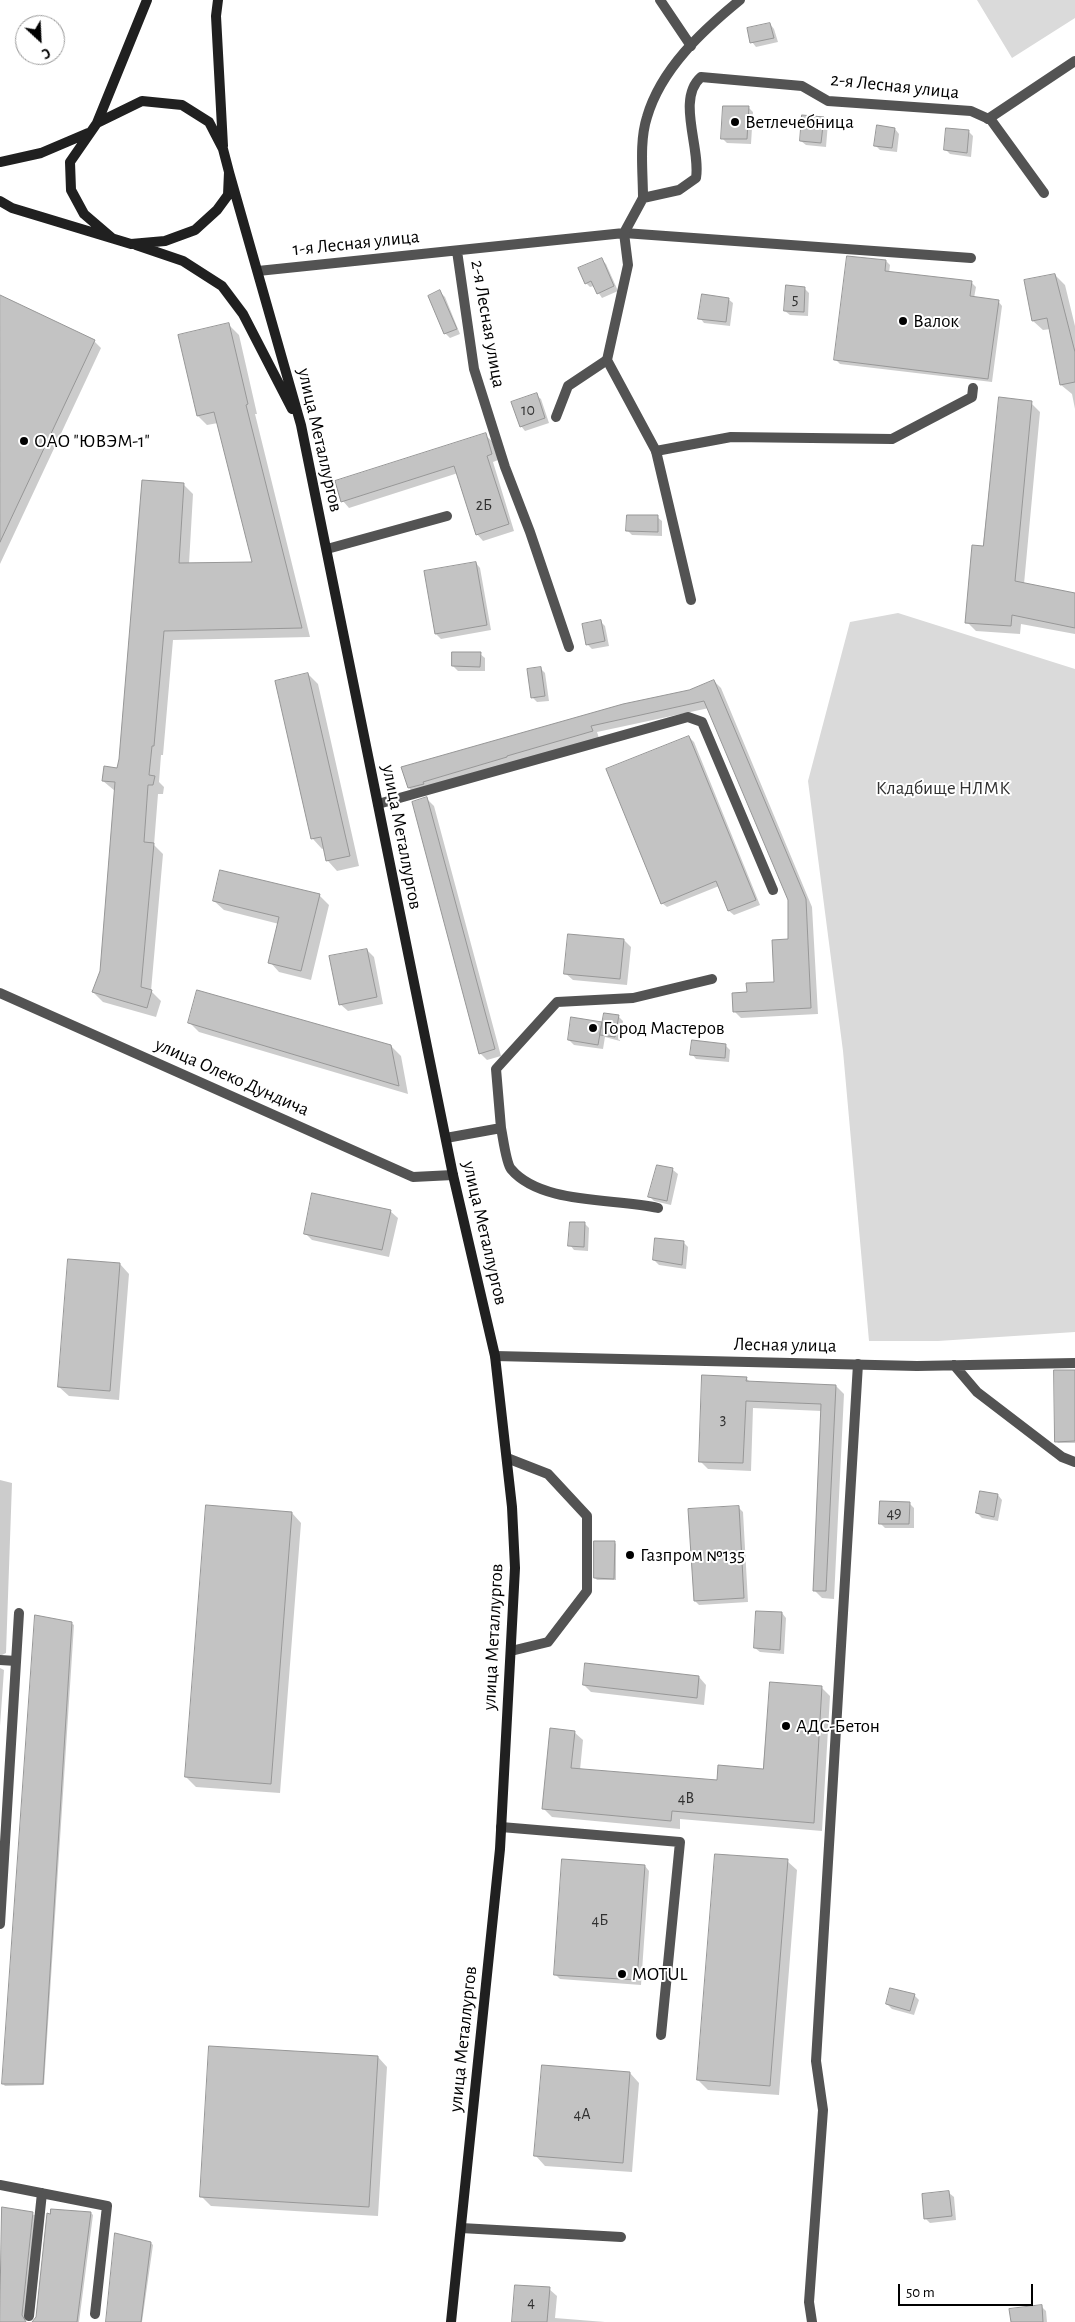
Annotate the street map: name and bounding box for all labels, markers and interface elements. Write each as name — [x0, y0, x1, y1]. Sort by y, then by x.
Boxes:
north arrow — [15, 15, 65, 65]
text: С — [39, 45, 52, 61]
street label: 2-я Лесная улица — [830, 68, 960, 104]
place label: Ветлечебница — [745, 111, 854, 133]
marker: Ветлечебница — [729, 116, 741, 128]
street label: 1-я Лесная улица — [292, 225, 420, 261]
street label: 2-я Лесная улица — [466, 258, 510, 390]
house number: 5 — [792, 289, 798, 309]
place label: Валок — [913, 310, 959, 332]
marker: Валок — [897, 315, 909, 327]
street label: улица Металлургов — [292, 366, 348, 514]
house number: 10 — [521, 400, 535, 420]
place label: ОАО "ЮВЭМ-1" — [34, 430, 150, 452]
marker: ОАО "ЮВЭМ-1" — [18, 435, 30, 447]
house number: 2Б — [476, 495, 492, 515]
street label: улица Металлургов — [377, 763, 427, 911]
park label: Кладбище НЛМК — [876, 777, 1010, 799]
place label: Город Мастеров — [603, 1017, 725, 1039]
marker: Город Мастеров — [587, 1022, 599, 1034]
street label: улица Олеко Дундича — [151, 1033, 313, 1121]
street label: улица Металлургов — [457, 1159, 513, 1307]
street label: Лесная улица — [733, 1333, 837, 1357]
house number: 3 — [720, 1409, 726, 1429]
house number: 49 — [886, 1503, 902, 1523]
place label: Газпром №135 — [640, 1544, 745, 1566]
marker: Газпром №135 — [624, 1549, 636, 1561]
street label: улица Металлургов — [478, 1563, 508, 1711]
place label: АДС-Бетон — [796, 1715, 880, 1737]
marker: АДС-Бетон — [780, 1720, 792, 1732]
house number: 4В — [678, 1788, 694, 1808]
house number: 4Б — [592, 1910, 608, 1930]
place label: MOTUL — [632, 1963, 687, 1985]
street label: улица Металлургов — [444, 1965, 482, 2113]
marker: MOTUL — [616, 1968, 628, 1980]
house number: 4А — [573, 2104, 591, 2124]
scale bar — [900, 2274, 1035, 2306]
text: 50 m — [906, 2285, 935, 2300]
house number: 4 — [527, 2292, 535, 2312]

